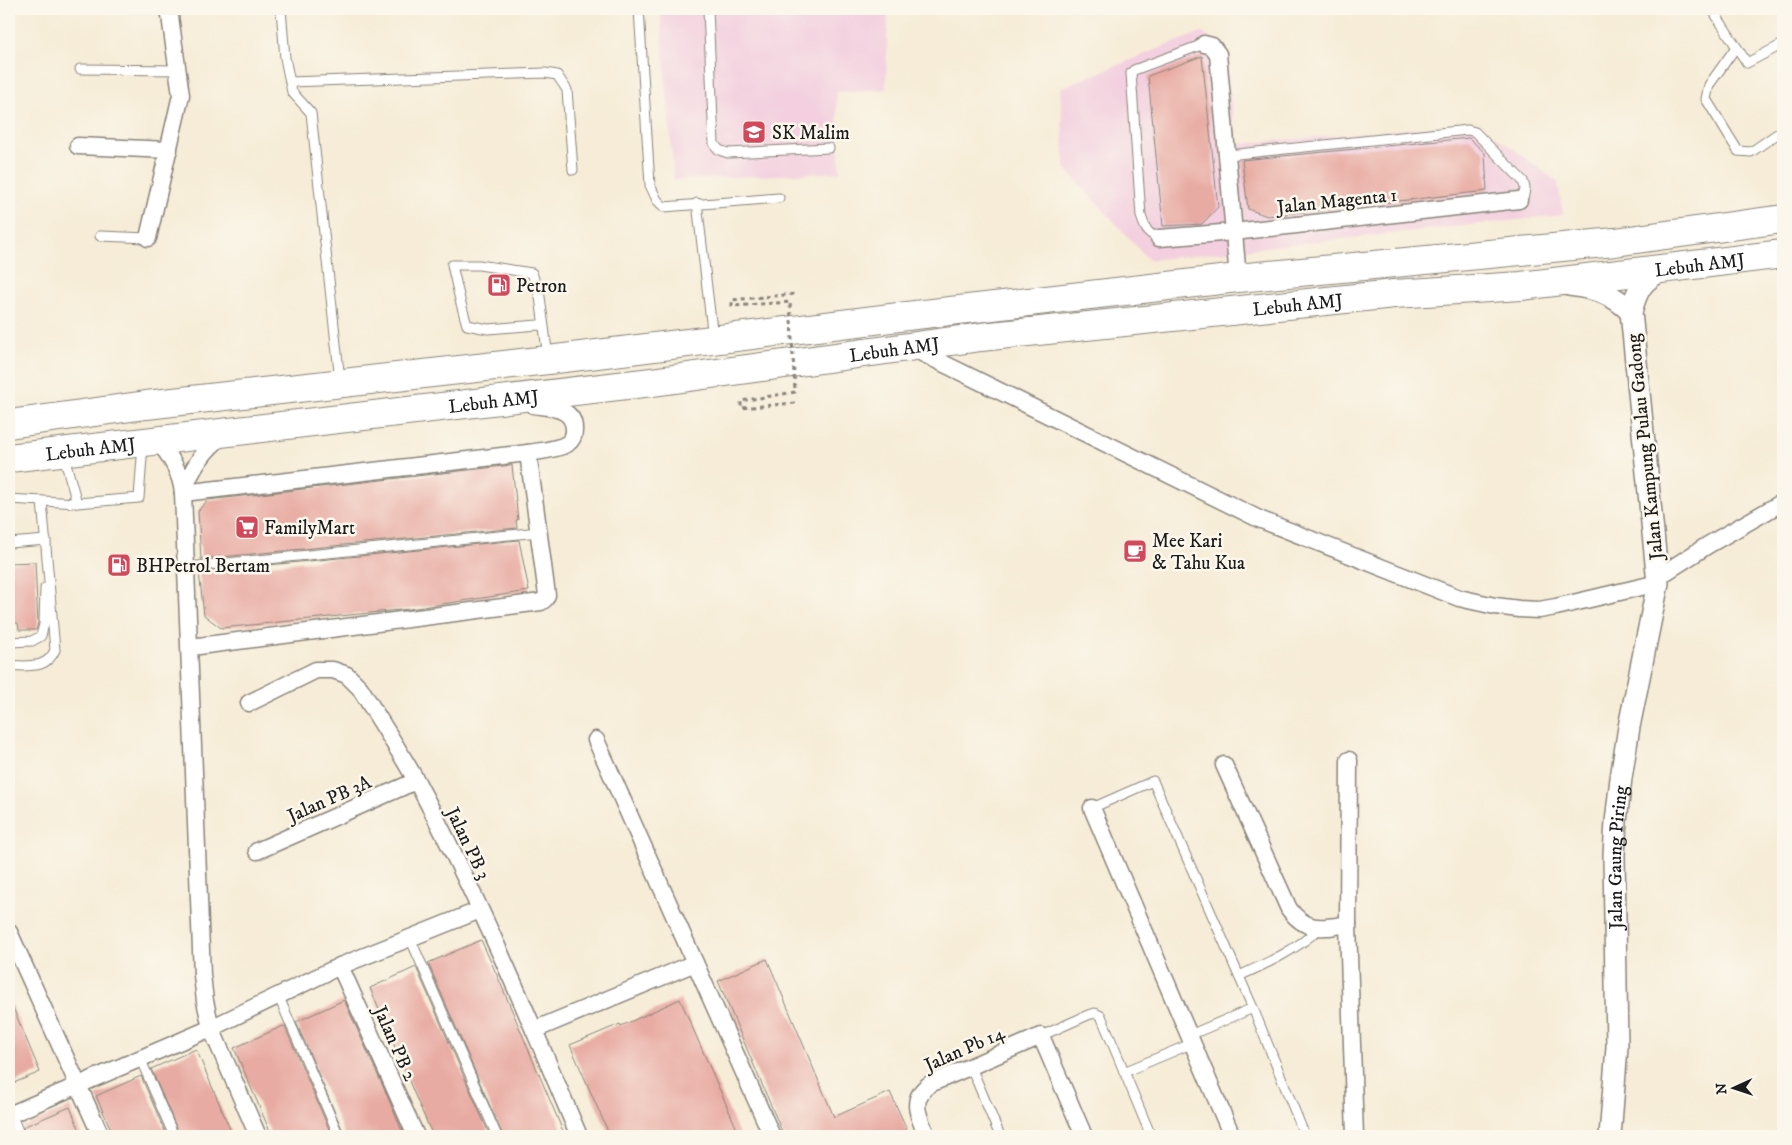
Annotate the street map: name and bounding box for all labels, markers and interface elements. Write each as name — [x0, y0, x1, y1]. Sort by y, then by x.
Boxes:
school or university icon: SK Malim — [741, 119, 767, 145]
place label: SK Malim — [772, 122, 850, 145]
street label: Jalan Magenta 1 — [1274, 184, 1398, 219]
street label: Lebuh AMJ — [1653, 249, 1747, 283]
fuel station icon: Petron — [486, 272, 512, 298]
place label: Petron — [516, 275, 567, 298]
street label: Lebuh AMJ — [1252, 289, 1345, 322]
street label: Jalan Kampung Pulau Gadong — [1622, 332, 1669, 563]
street label: Lebuh AMJ — [848, 333, 941, 368]
street label: Lebuh AMJ — [447, 385, 541, 419]
street label: Lebuh AMJ — [44, 433, 137, 467]
supermarket icon: FamilyMart — [234, 514, 260, 540]
place label: FamilyMart — [264, 517, 355, 540]
place label: Mee Kari & Tahu Kua — [1152, 530, 1245, 575]
cafe icon: Mee Kari & Tahu Kua — [1122, 538, 1148, 564]
fuel station icon: BHPetrol Bertam — [106, 552, 132, 578]
place label: BHPetrol Bertam — [136, 555, 270, 578]
street label: Jalan PB 3A — [282, 770, 376, 829]
street label: Jalan Gaung Piring — [1604, 784, 1633, 931]
street label: Jalan PB 3 — [440, 802, 495, 883]
street label: Jalan PB 2 — [367, 1001, 422, 1085]
street label: Jalan Pb 14 — [919, 1021, 1009, 1078]
north arrow — [1710, 1062, 1760, 1112]
text: N — [1713, 1082, 1731, 1095]

